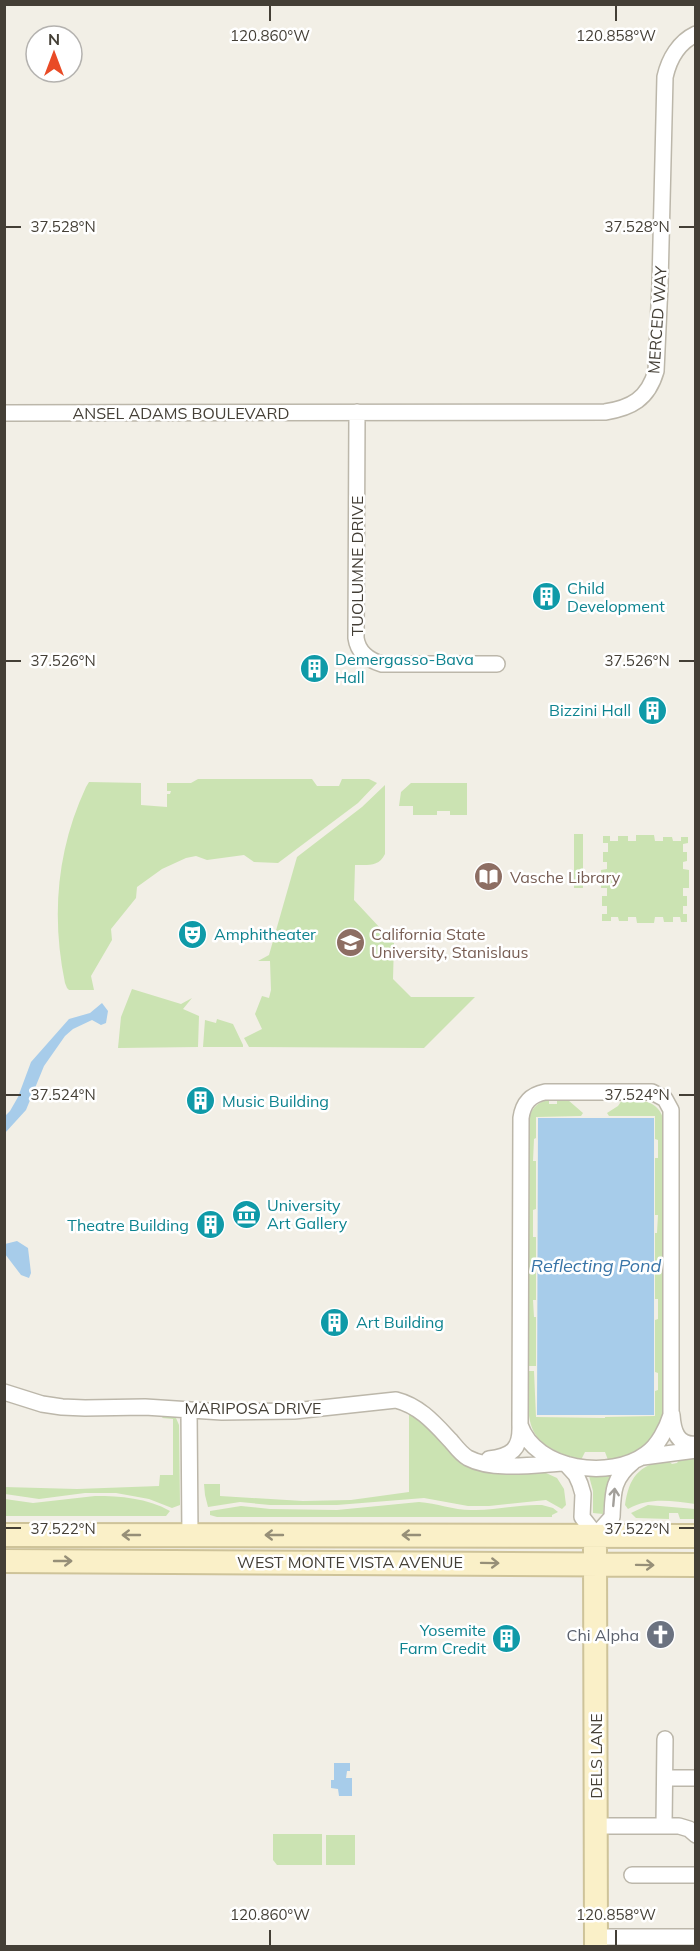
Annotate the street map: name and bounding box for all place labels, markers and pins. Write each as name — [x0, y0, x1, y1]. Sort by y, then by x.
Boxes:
place label: Child Development — [567, 578, 665, 616]
building icon: Child Development — [530, 581, 562, 613]
place label: Demergasso-Bava Hall — [335, 649, 474, 687]
building icon: Demergasso-Bava Hall — [298, 652, 330, 684]
building icon: Bizzini Hall — [636, 694, 668, 726]
place label: Bizzini Hall — [549, 700, 631, 720]
library icon: Vasche Library — [473, 861, 505, 893]
place label: Vasche Library — [510, 867, 621, 887]
theatre icon: Amphitheater — [177, 918, 209, 950]
place label: Amphitheater — [214, 924, 316, 944]
place label: California State University, Stanislaus — [371, 924, 529, 962]
school or university icon: California State University, Stanislaus — [334, 927, 366, 959]
building icon: Music Building — [185, 1085, 217, 1117]
place label: Music Building — [222, 1091, 329, 1111]
place label: University Art Gallery — [267, 1195, 348, 1233]
museum icon: University Art Gallery — [230, 1198, 262, 1230]
building icon: Theatre Building — [194, 1209, 226, 1241]
place label: Theatre Building — [67, 1215, 189, 1235]
building icon: Art Building — [319, 1306, 351, 1338]
place label: Art Building — [356, 1312, 444, 1332]
church icon: Chi Alpha — [644, 1619, 676, 1651]
place label: Yosemite Farm Credit — [399, 1620, 486, 1658]
building icon: Yosemite Farm Credit — [491, 1623, 523, 1655]
place label: Chi Alpha — [567, 1625, 639, 1645]

